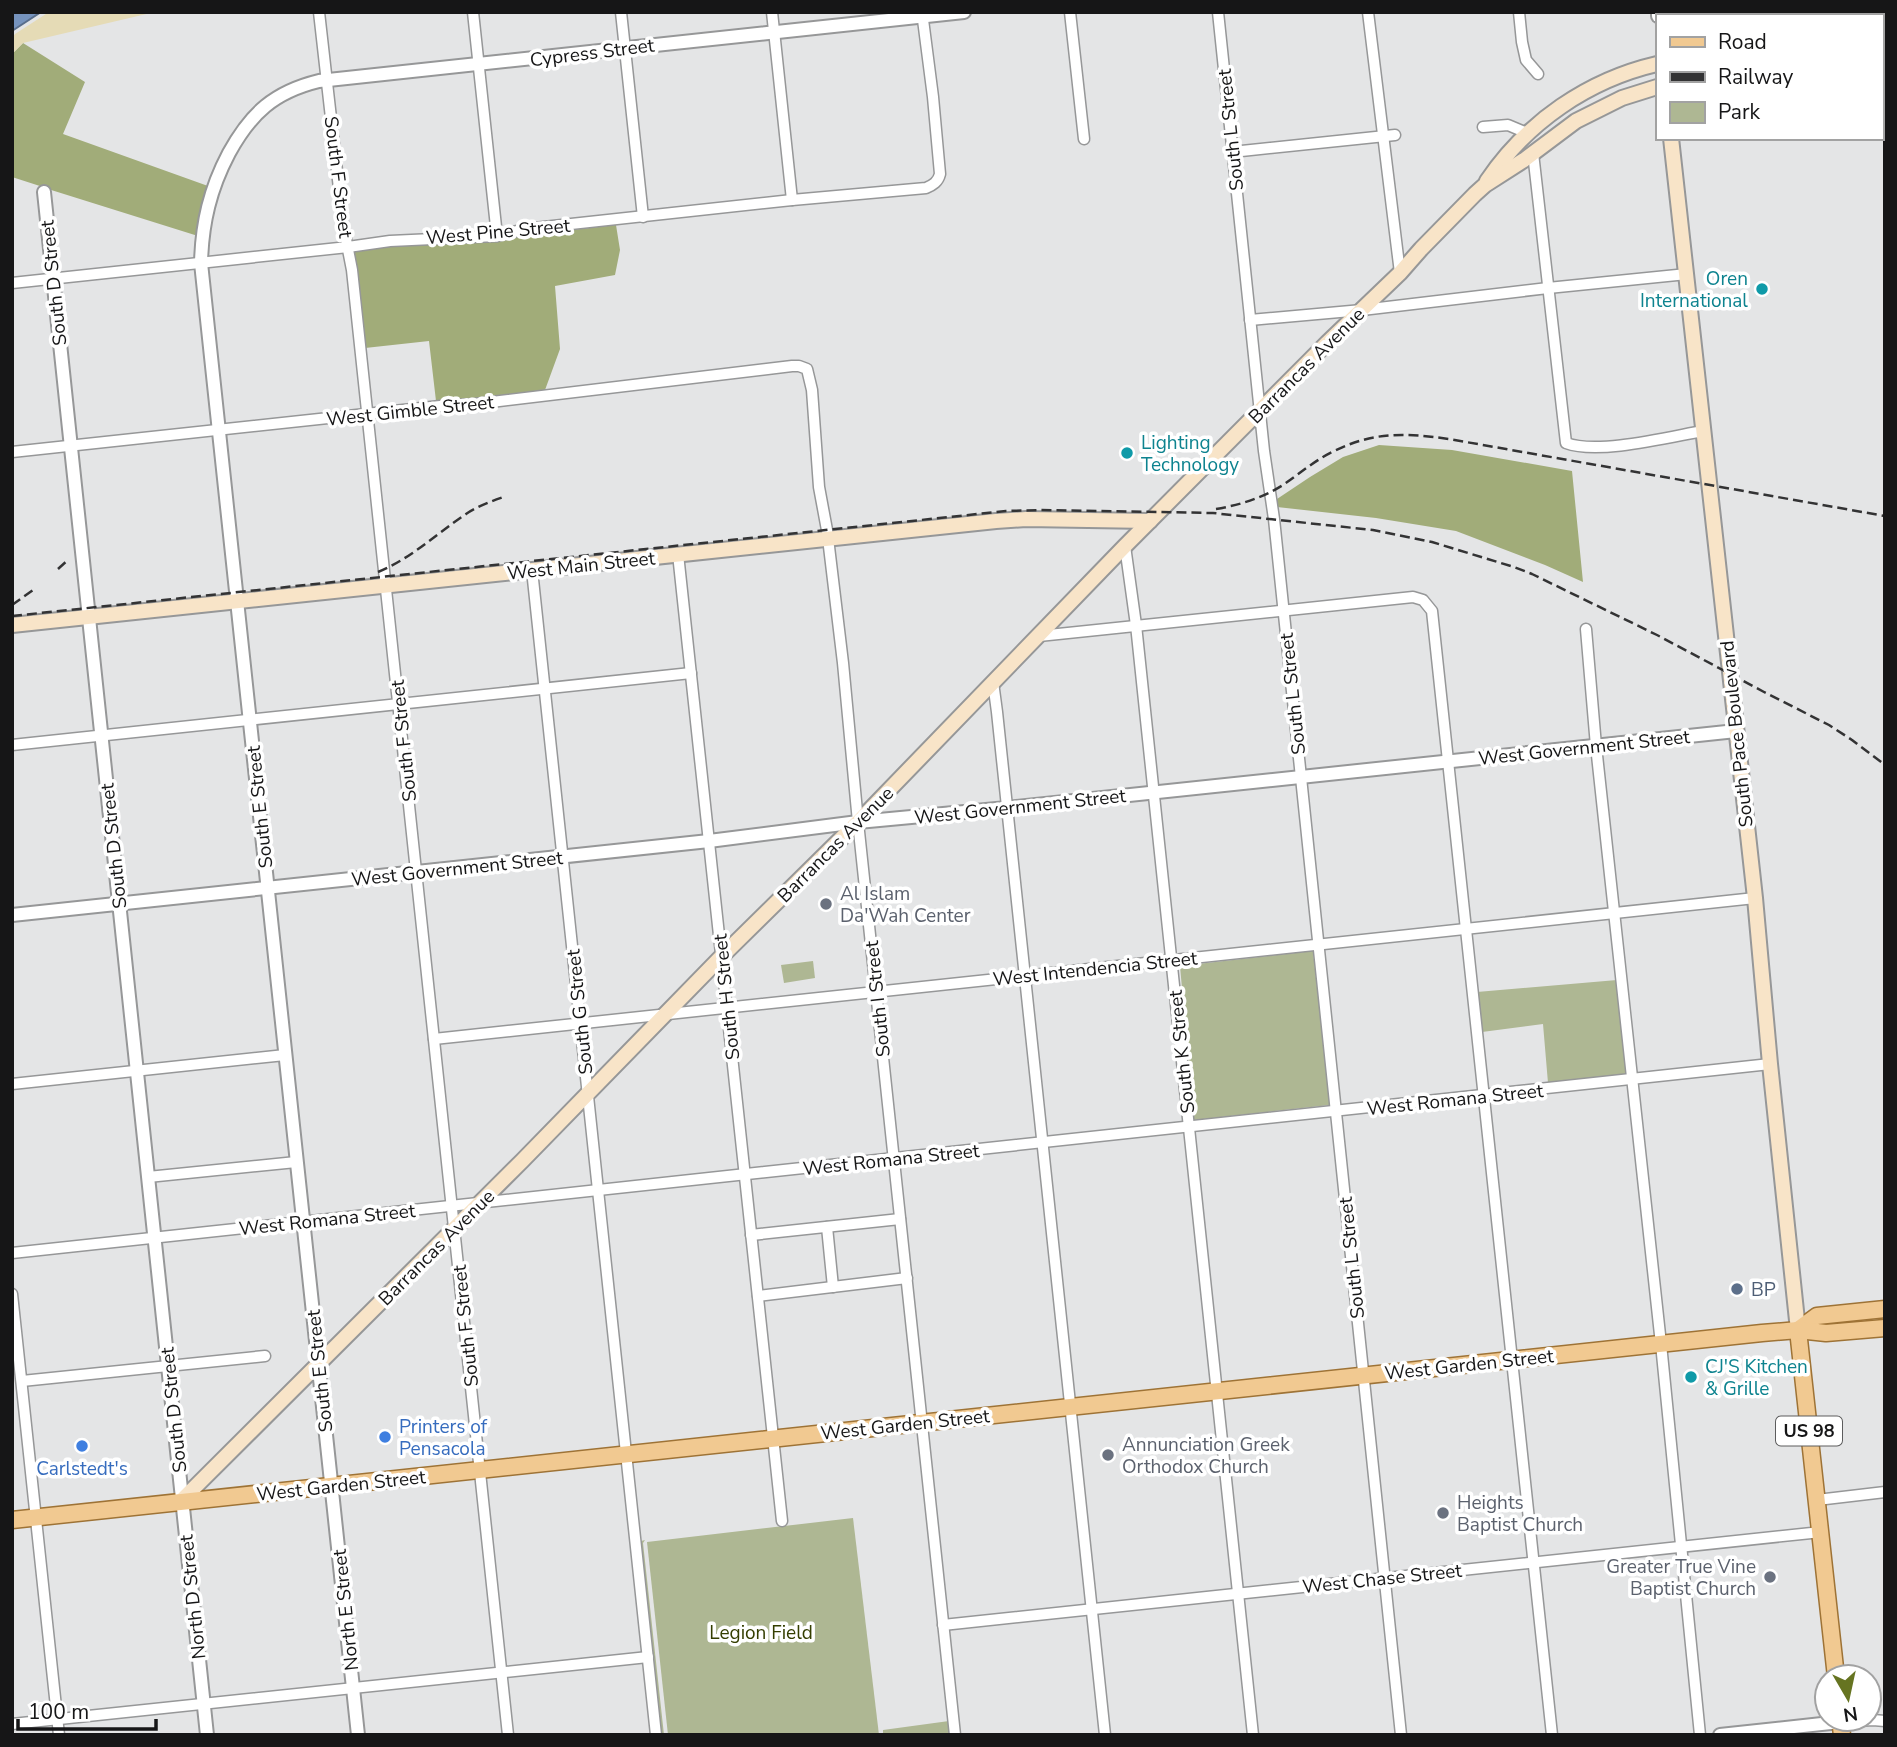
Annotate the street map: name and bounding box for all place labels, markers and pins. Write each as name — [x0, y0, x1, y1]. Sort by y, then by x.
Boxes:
place label: Oren International — [1640, 266, 1748, 314]
marker: Oren International — [1754, 281, 1770, 297]
place label: Lighting Technology — [1141, 430, 1239, 478]
marker: Lighting Technology — [1119, 445, 1135, 461]
place label: Al Islam Da'Wah Center — [840, 881, 971, 929]
marker: Al Islam Da'Wah Center — [818, 896, 834, 912]
place label: BP — [1751, 1277, 1776, 1303]
marker: BP — [1729, 1281, 1745, 1297]
place label: CJ'S Kitchen & Grille — [1705, 1354, 1808, 1402]
marker: CJ'S Kitchen & Grille — [1683, 1369, 1699, 1385]
place label: Printers of Pensacola — [399, 1414, 488, 1462]
marker: Printers of Pensacola — [377, 1429, 393, 1445]
place label: Annunciation Greek Orthodox Church — [1122, 1432, 1290, 1480]
marker: Carlstedt's — [74, 1438, 90, 1454]
marker: Annunciation Greek Orthodox Church — [1100, 1447, 1116, 1463]
place label: Carlstedt's — [36, 1456, 128, 1482]
place label: Heights Baptist Church — [1457, 1490, 1583, 1538]
marker: Heights Baptist Church — [1435, 1505, 1451, 1521]
place label: Greater True Vine Baptist Church — [1606, 1554, 1756, 1602]
marker: Greater True Vine Baptist Church — [1762, 1569, 1778, 1585]

